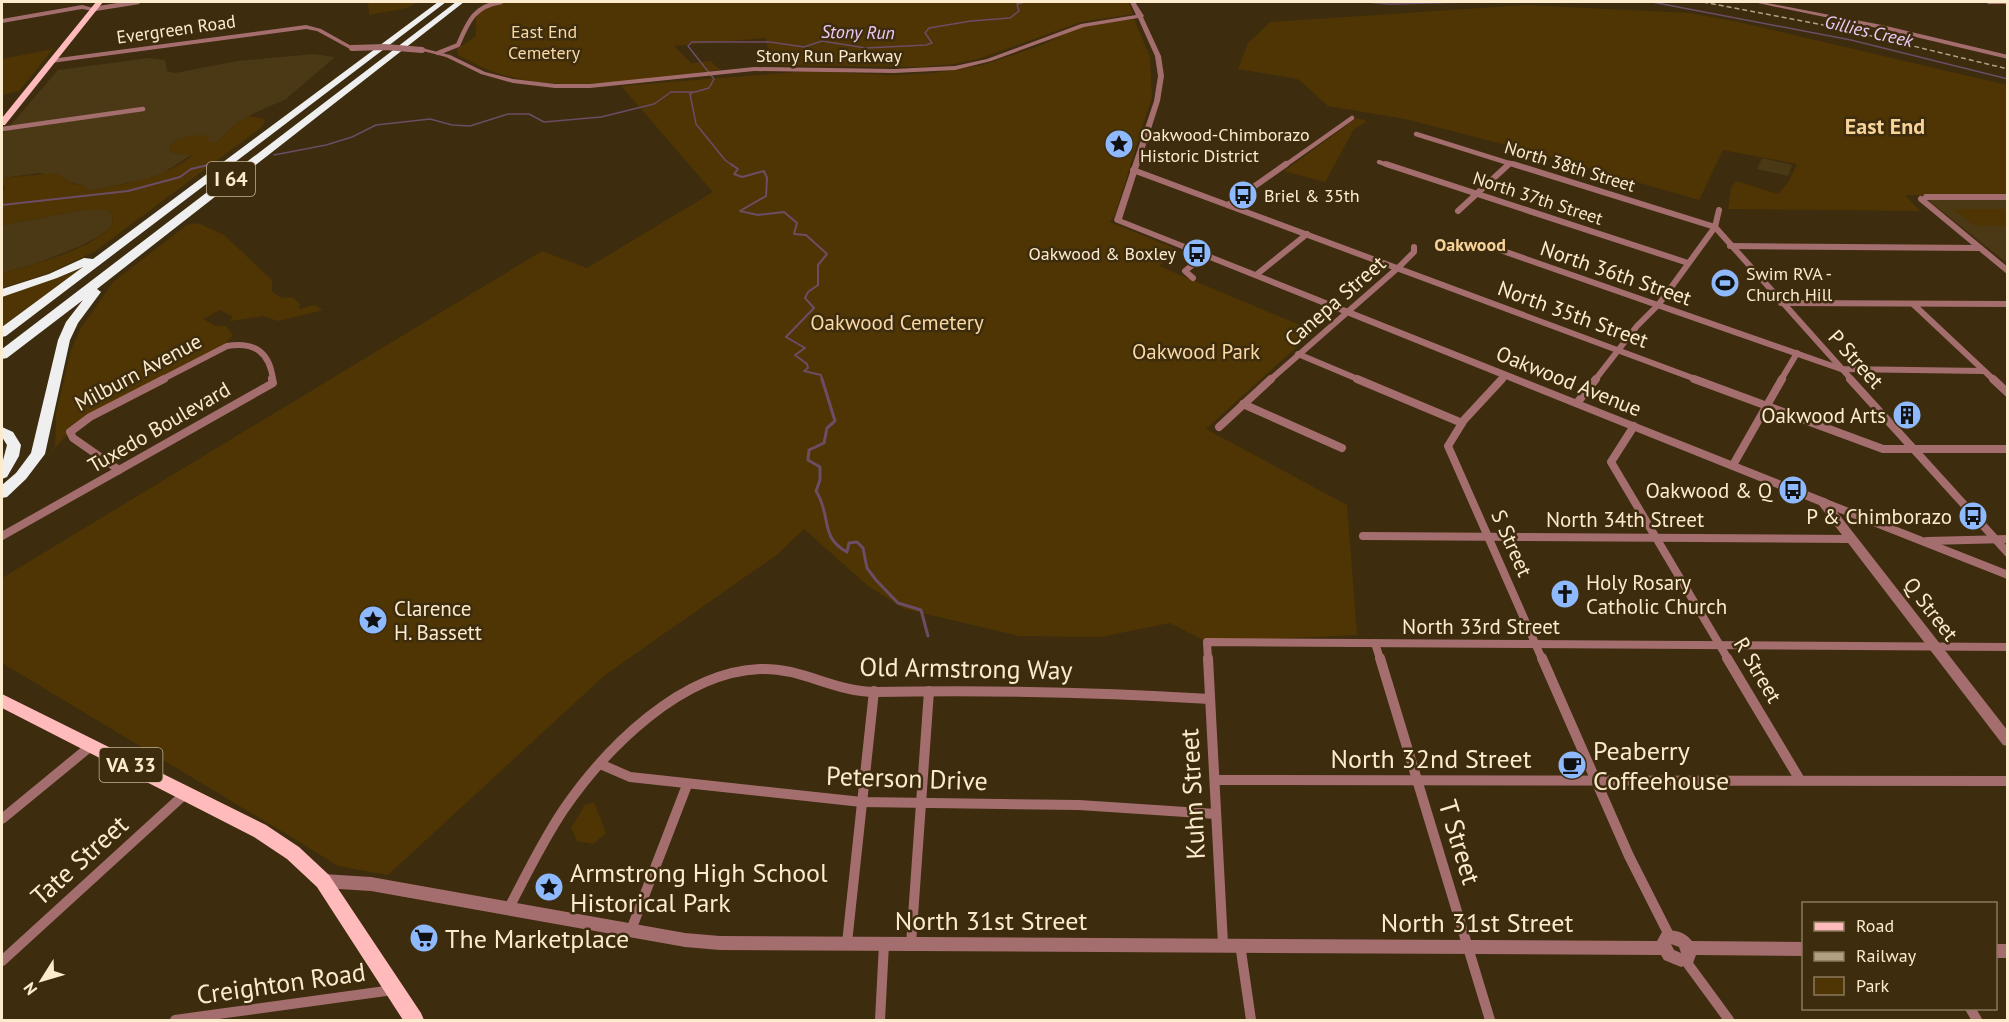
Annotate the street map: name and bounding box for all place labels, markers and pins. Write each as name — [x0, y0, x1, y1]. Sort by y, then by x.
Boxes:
place label: Oakwood-Chimborazo Historic District — [1140, 123, 1310, 167]
place icon: Oakwood-Chimborazo Historic District — [1103, 128, 1135, 160]
bus stop icon: Briel & 35th — [1227, 179, 1259, 211]
place label: Briel & 35th — [1264, 184, 1360, 207]
bus stop icon: Oakwood & Boxley — [1181, 237, 1213, 269]
place label: Oakwood & Boxley — [1028, 242, 1177, 265]
place label: Swim RVA - Church Hill — [1746, 262, 1833, 306]
sports icon: Swim RVA - Church Hill — [1709, 267, 1741, 299]
building icon: Oakwood Arts — [1891, 399, 1923, 431]
place label: Oakwood Arts — [1761, 402, 1886, 429]
bus stop icon: Oakwood & Q — [1777, 474, 1809, 506]
place label: Oakwood & Q — [1645, 477, 1773, 504]
bus stop icon: P & Chimborazo — [1957, 500, 1989, 532]
place label: P & Chimborazo — [1806, 503, 1952, 530]
place label: Holy Rosary Catholic Church — [1586, 569, 1727, 620]
church icon: Holy Rosary Catholic Church — [1549, 578, 1581, 610]
place label: Clarence H. Bassett — [394, 595, 482, 646]
place icon: Clarence H. Bassett — [357, 604, 389, 636]
place label: Peaberry Coffeehouse — [1593, 734, 1729, 797]
cafe icon: Peaberry Coffeehouse — [1556, 749, 1588, 781]
place label: Armstrong High School Historical Park — [570, 856, 828, 919]
place icon: Armstrong High School Historical Park — [533, 871, 565, 903]
supermarket icon: The Marketplace — [408, 922, 440, 954]
place label: The Marketplace — [445, 922, 629, 955]

